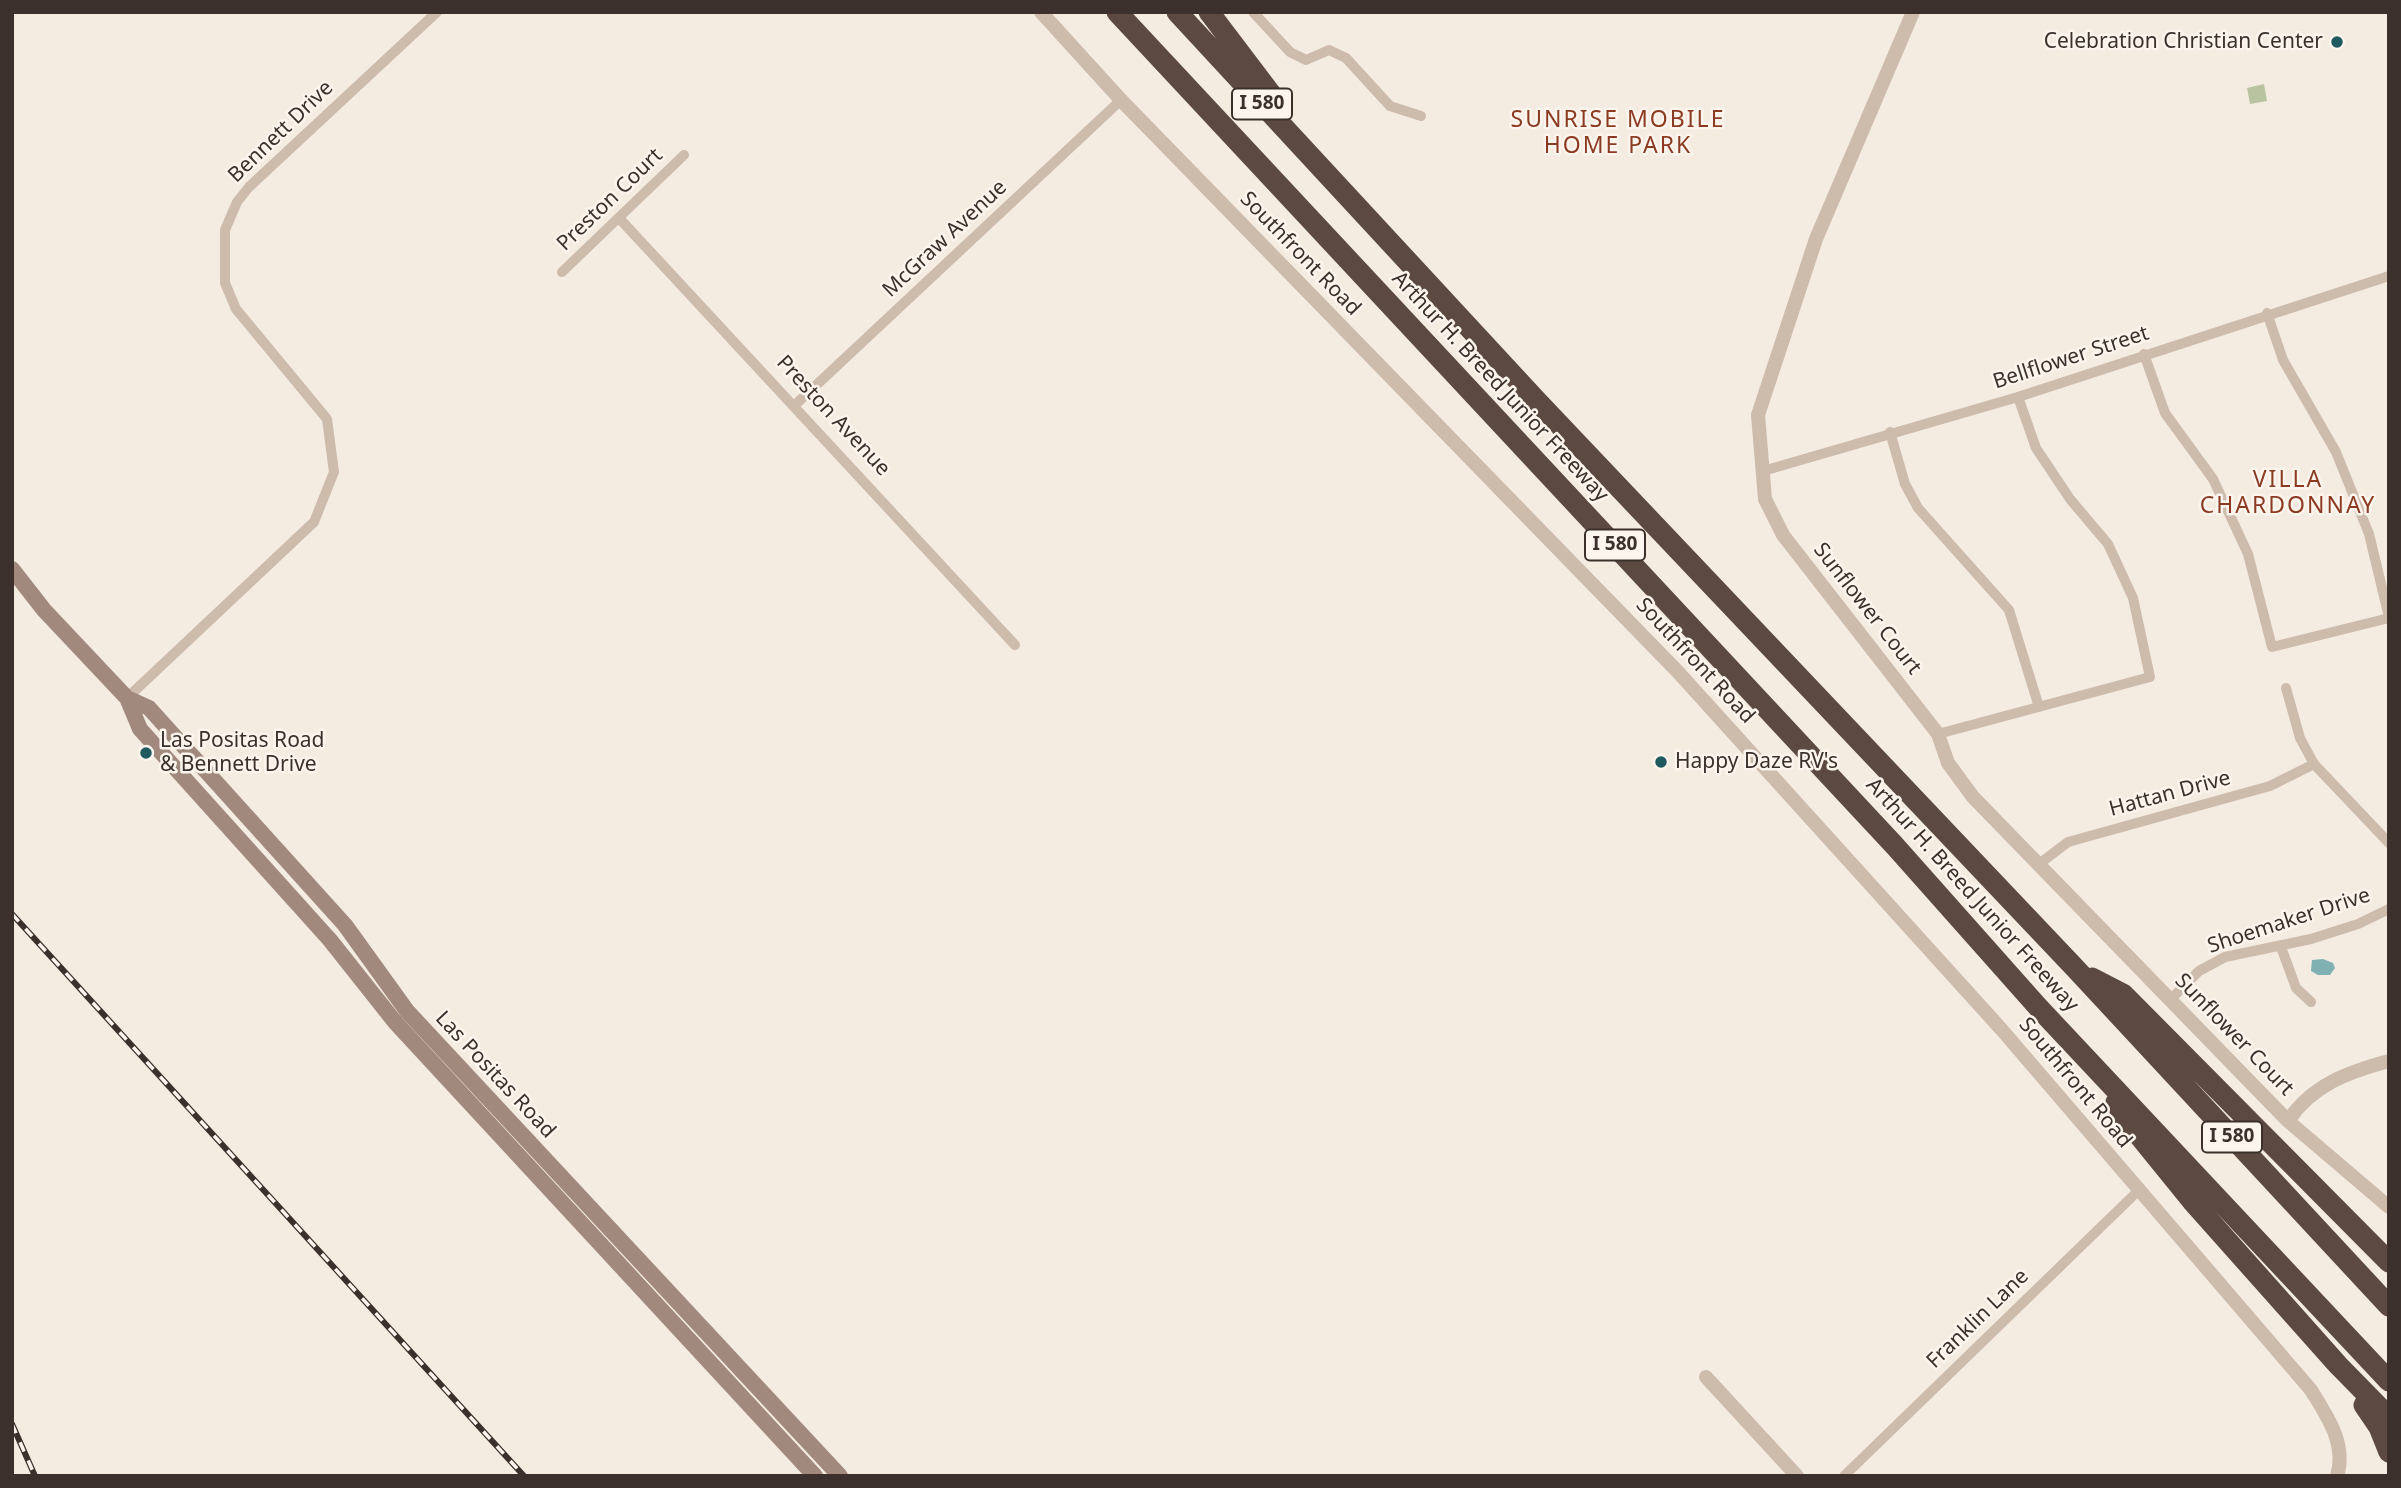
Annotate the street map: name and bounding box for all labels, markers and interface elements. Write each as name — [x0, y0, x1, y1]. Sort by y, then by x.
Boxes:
place label: Celebration Christian Center — [2044, 29, 2323, 55]
marker: Celebration Christian Center — [2329, 34, 2345, 50]
street label: Bennett Drive — [223, 76, 339, 188]
road number: I 580 — [1232, 88, 1292, 120]
district label: SUNRISE MOBILE HOME PARK — [1512, 106, 1724, 160]
street label: Preston Court — [552, 143, 668, 257]
street label: McGraw Avenue — [878, 175, 1012, 303]
street label: Southfront Road — [1235, 187, 1365, 321]
street label: Arthur H. Breed Junior Freeway — [1387, 267, 1613, 507]
street label: Bellflower Street — [1990, 321, 2152, 395]
street label: Preston Avenue — [771, 351, 895, 481]
district label: VILLA CHARDONNAY — [2201, 466, 2375, 520]
road number: I 580 — [1585, 530, 1645, 560]
street label: Sunflower Court — [1808, 538, 1926, 680]
street label: Southfront Road — [1630, 593, 1760, 729]
place label: Las Positas Road & Bennett Drive — [160, 728, 325, 778]
marker: Las Positas Road & Bennett Drive — [138, 745, 154, 761]
place label: Happy Daze RV's — [1675, 749, 1838, 775]
marker: Happy Daze RV's — [1653, 754, 1669, 770]
street label: Hattan Drive — [2107, 766, 2233, 822]
street label: Arthur H. Breed Junior Freeway — [1860, 773, 2084, 1017]
street label: Shoemaker Drive — [2204, 883, 2374, 959]
street label: Sunflower Court — [2169, 969, 2299, 1101]
street label: Las Positas Road — [430, 1006, 560, 1144]
street label: Southfront Road — [2013, 1013, 2137, 1153]
road number: I 580 — [2202, 1121, 2262, 1152]
street label: Franklin Lane — [1922, 1264, 2034, 1374]

